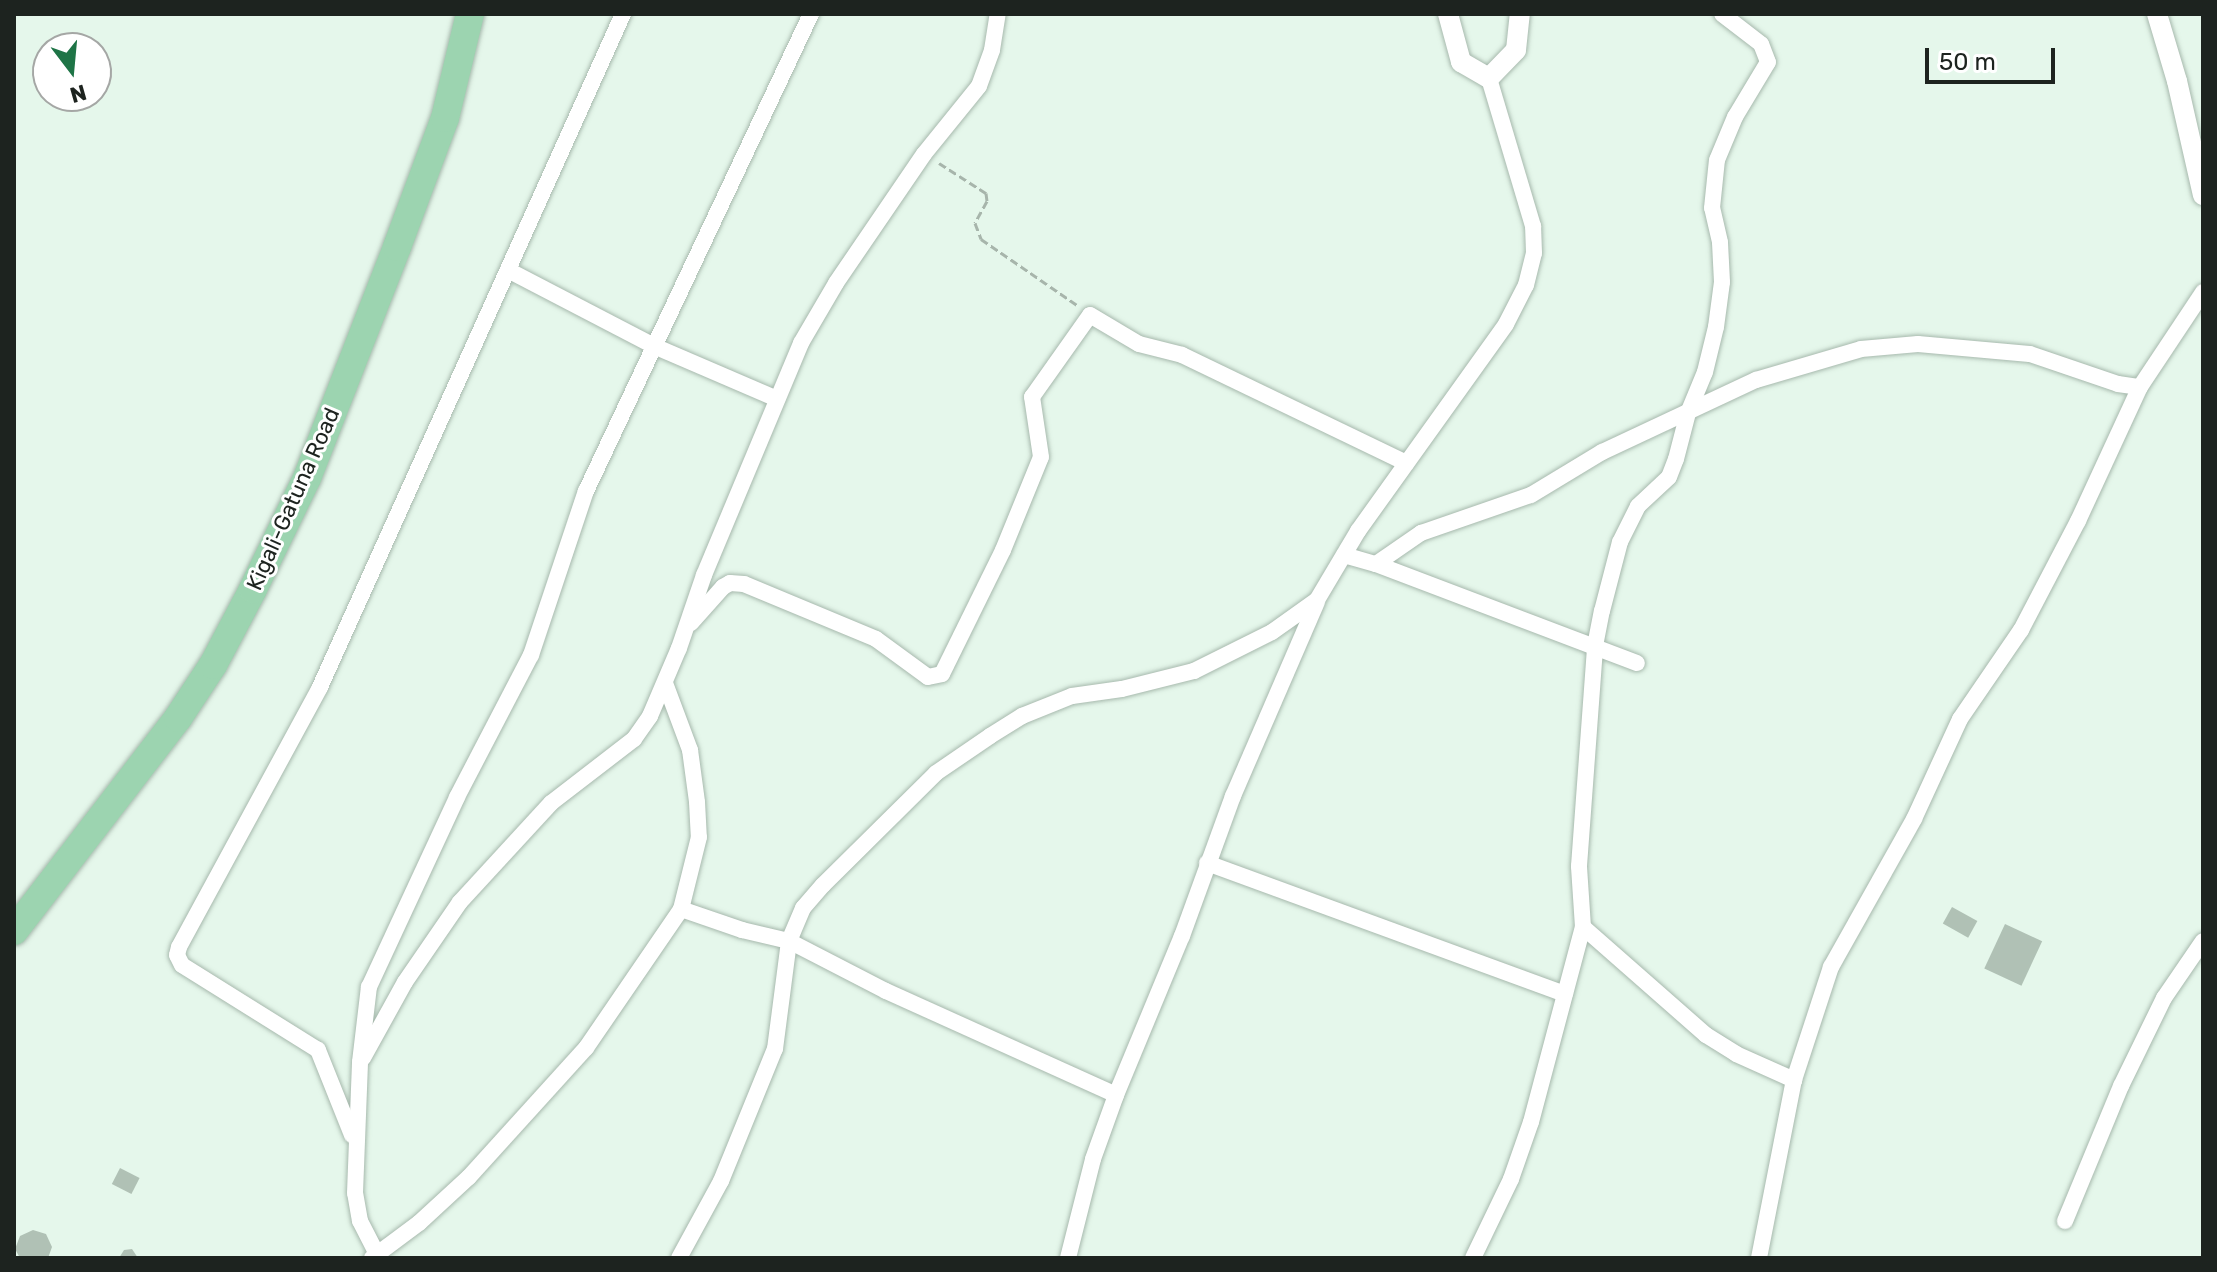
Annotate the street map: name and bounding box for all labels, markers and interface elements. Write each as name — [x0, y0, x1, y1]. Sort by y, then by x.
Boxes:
north arrow — [32, 32, 112, 112]
scale bar — [1929, 32, 2059, 82]
text: 50 m — [1939, 48, 1996, 76]
text: N — [67, 78, 90, 109]
street label: Kigali-Gatuna Road — [241, 404, 345, 594]

